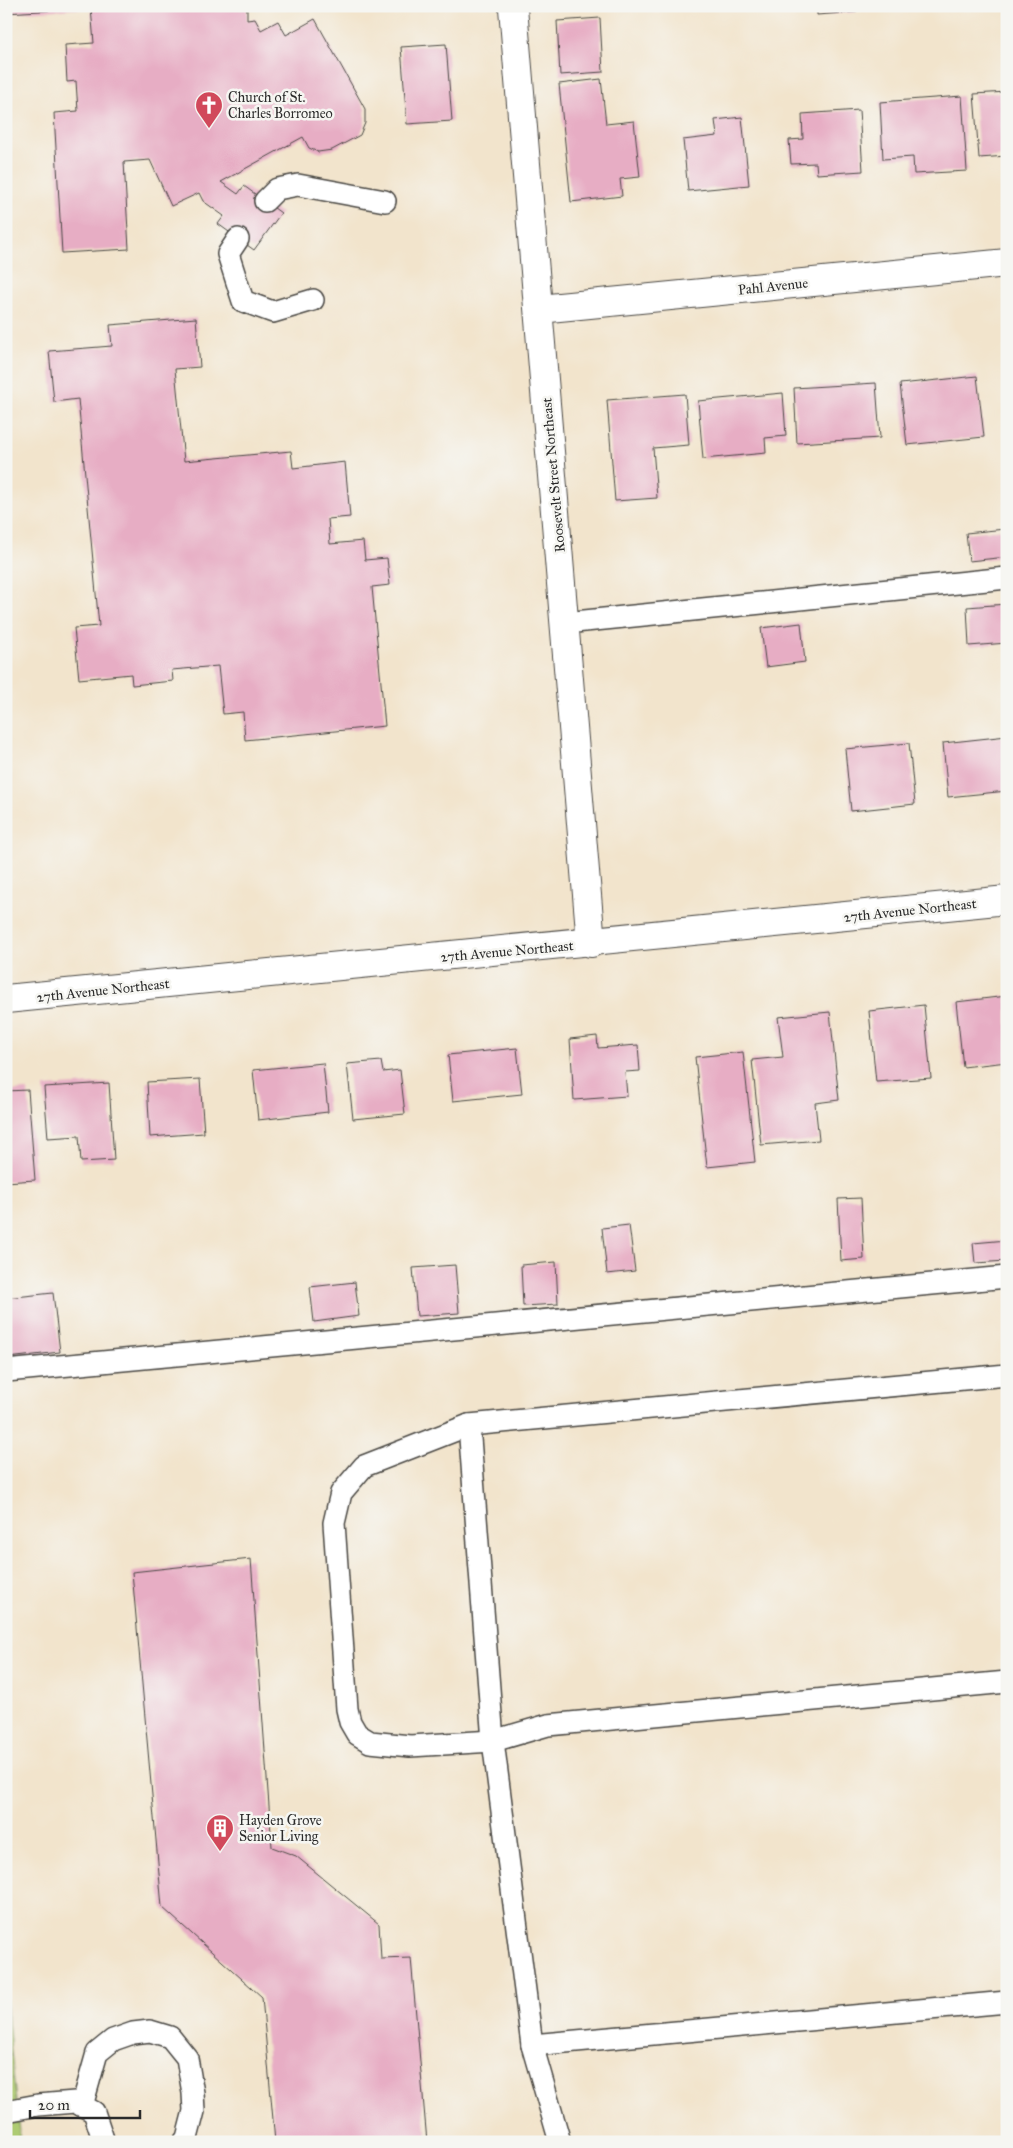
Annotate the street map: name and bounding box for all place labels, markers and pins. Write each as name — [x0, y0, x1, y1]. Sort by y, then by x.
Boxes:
place label: Church of St. Charles Borromeo — [228, 89, 333, 122]
church icon: Church of St. Charles Borromeo — [194, 90, 224, 129]
place label: Hayden Grove Senior Living — [239, 1812, 322, 1845]
building icon: Hayden Grove Senior Living — [205, 1813, 235, 1852]

